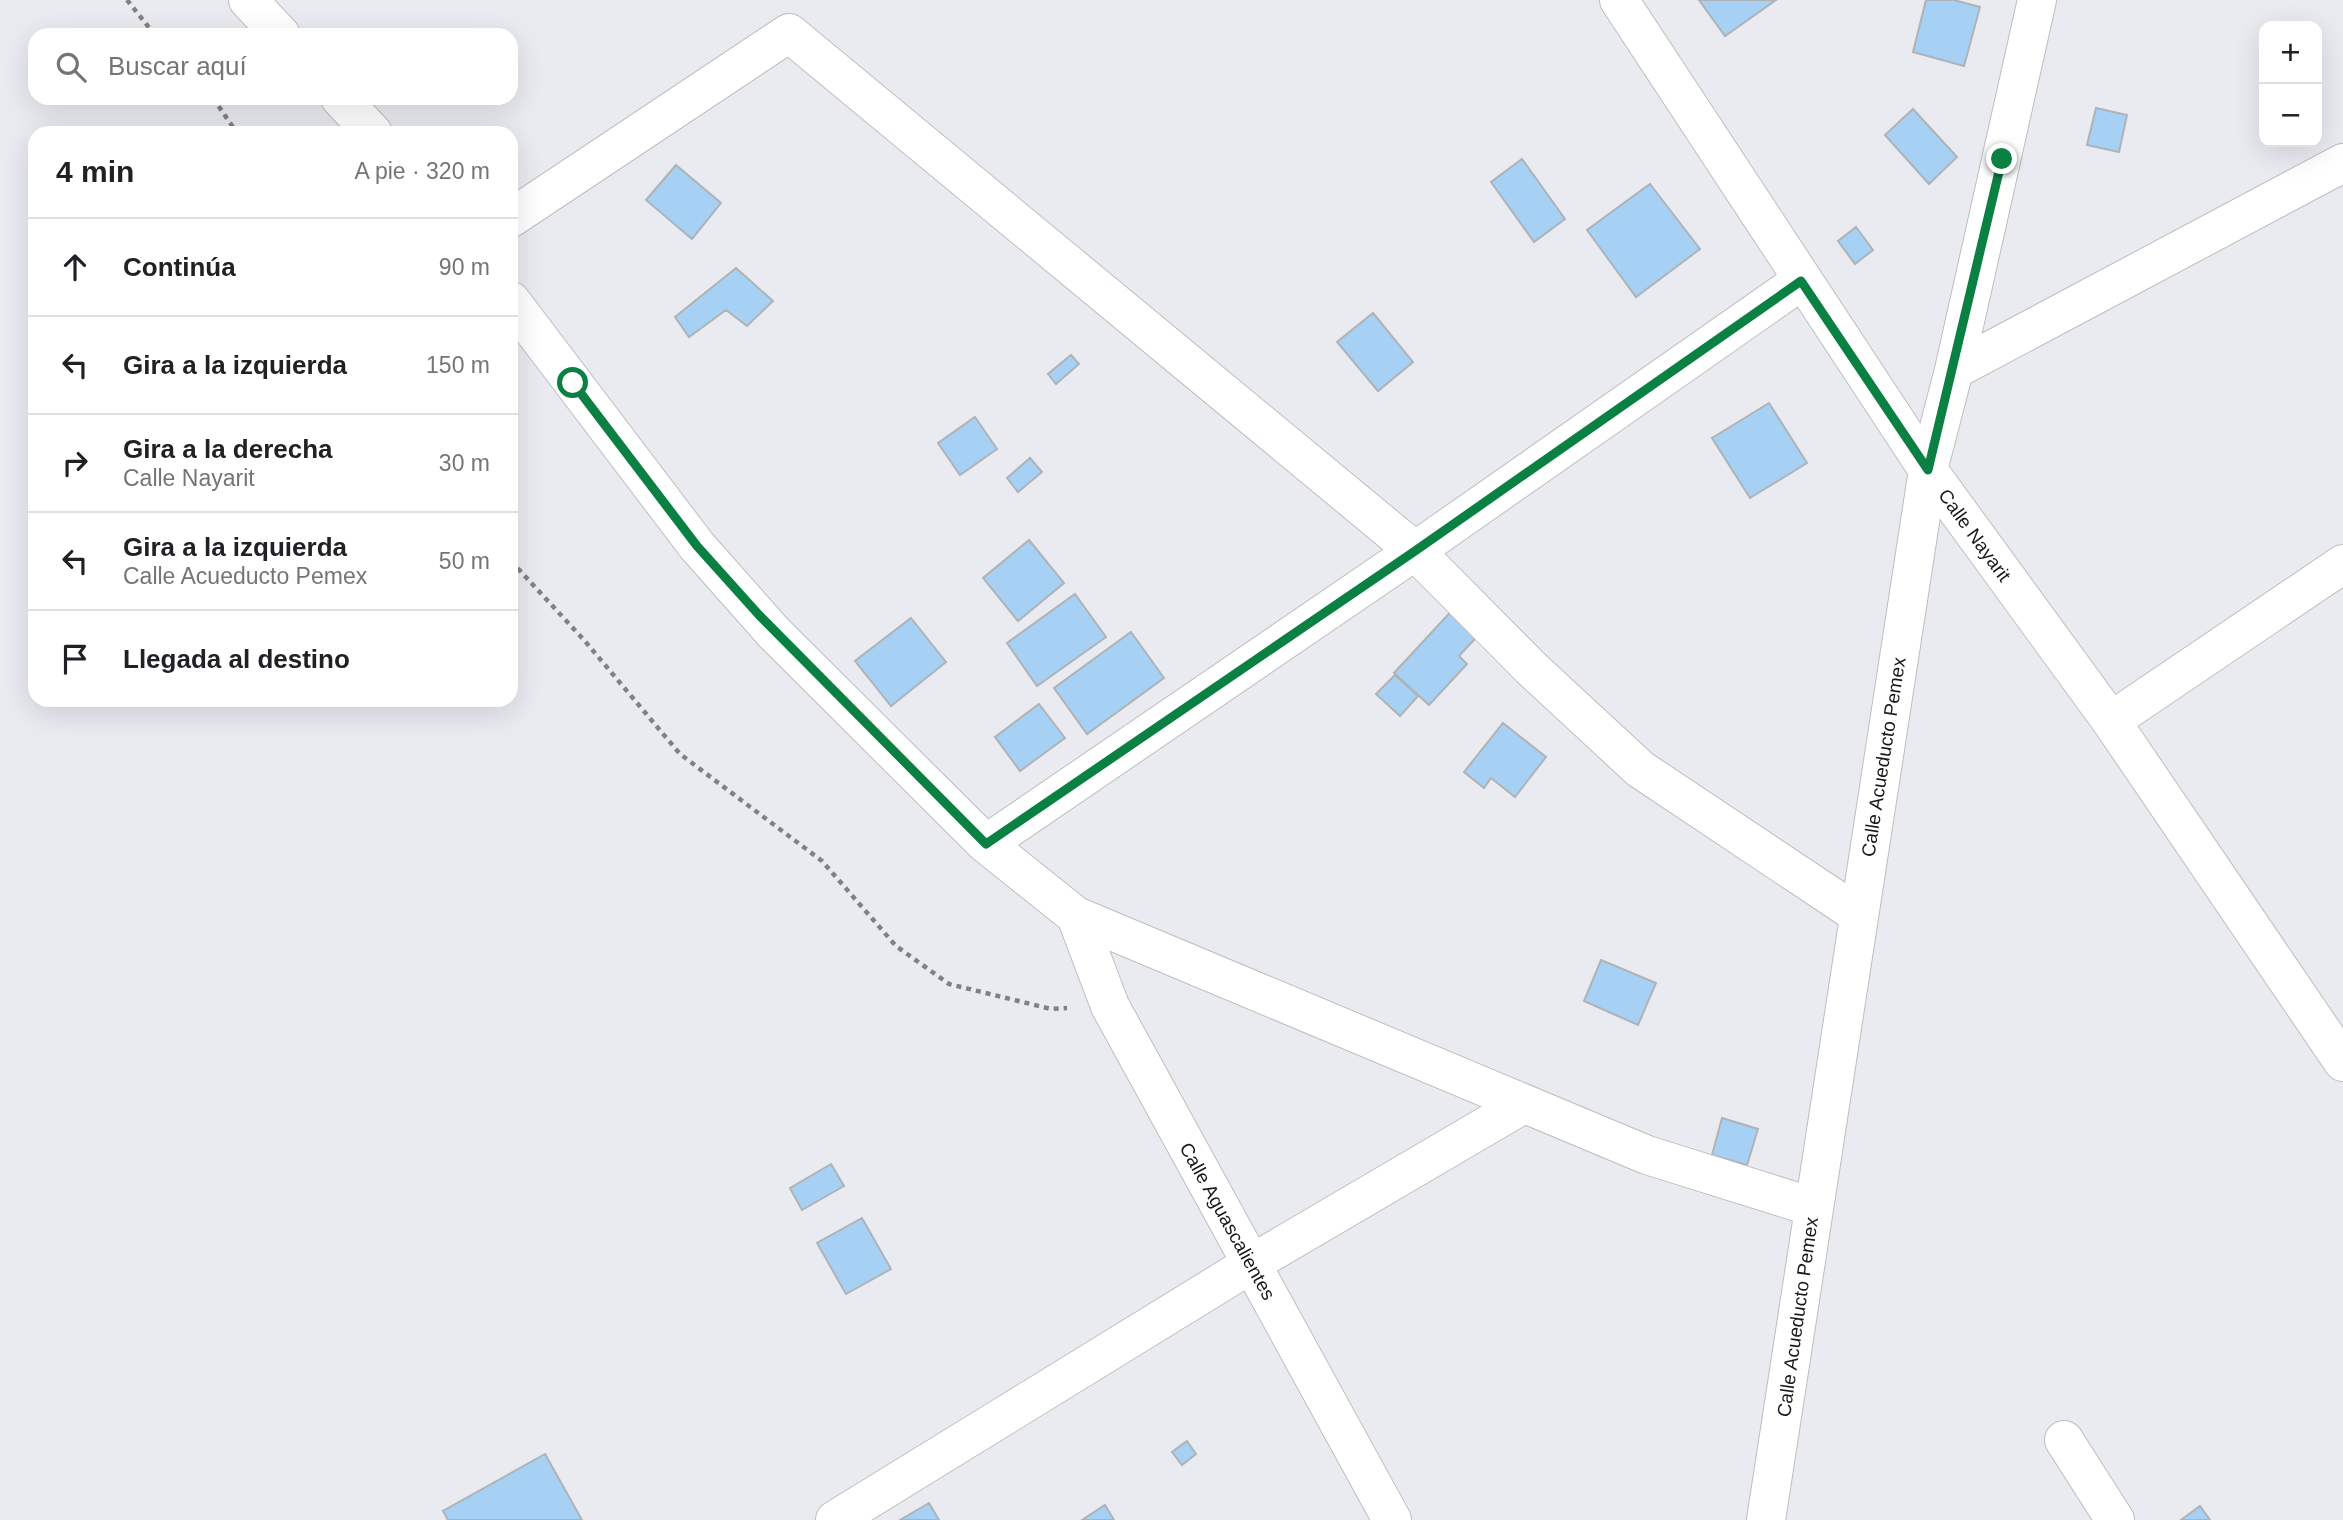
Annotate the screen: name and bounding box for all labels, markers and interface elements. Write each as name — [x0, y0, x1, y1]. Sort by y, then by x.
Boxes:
map controls — [2259, 21, 2322, 147]
button: + — [2259, 21, 2322, 84]
search box — [28, 28, 518, 105]
icon: search — [52, 48, 90, 86]
text: Buscar aquí — [108, 51, 247, 81]
button: − — [2259, 84, 2322, 147]
route end — [1986, 143, 2017, 174]
text: 4 min — [56, 155, 134, 188]
text: A pie · 320 m — [354, 158, 490, 184]
icon: ahead — [56, 248, 94, 286]
text: Continúa — [123, 252, 236, 282]
text: 90 m — [439, 254, 490, 280]
icon: left — [56, 346, 94, 384]
text: Gira a la izquierda — [123, 350, 347, 380]
text: 150 m — [426, 352, 490, 378]
route start — [557, 367, 588, 398]
text: Gira a la derecha — [123, 434, 333, 464]
icon: right — [56, 444, 94, 482]
text: 30 m — [439, 450, 490, 476]
text: Calle Nayarit — [123, 465, 255, 491]
street label: Calle Nayarit — [1934, 485, 2015, 586]
text: Gira a la izquierda — [123, 532, 347, 562]
icon: left — [56, 542, 94, 580]
text: 50 m — [439, 548, 490, 574]
text: Calle Acueducto Pemex — [123, 563, 367, 589]
icon: arrive — [56, 640, 94, 678]
text: Llegada al destino — [123, 644, 350, 674]
street label: Calle Acueducto Pemex — [1857, 655, 1910, 858]
street label: Calle Aguascalientes — [1176, 1139, 1280, 1303]
street label: Calle Acueducto Pemex — [1773, 1215, 1822, 1418]

